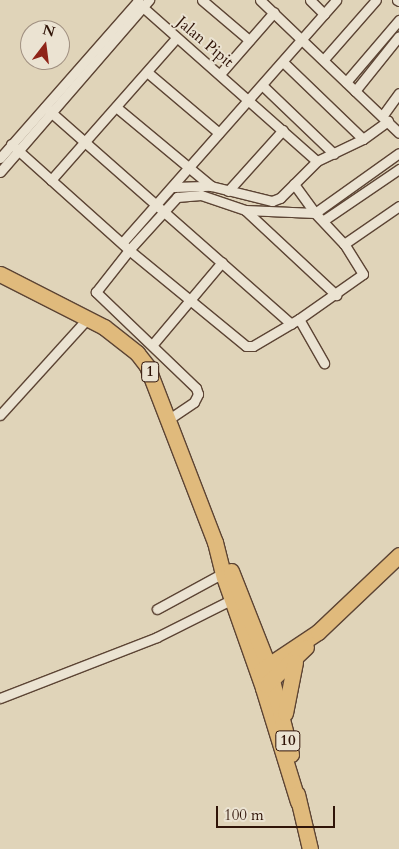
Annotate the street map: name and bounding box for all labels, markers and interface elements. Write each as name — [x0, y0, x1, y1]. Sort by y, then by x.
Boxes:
street label: Jalan Pipit — [173, 13, 237, 71]
north arrow — [20, 20, 70, 70]
text: N — [40, 20, 57, 42]
road number: 1 — [140, 360, 160, 384]
road number: 10 — [274, 728, 302, 754]
scale bar — [219, 796, 338, 828]
text: 100 m — [224, 805, 264, 825]

